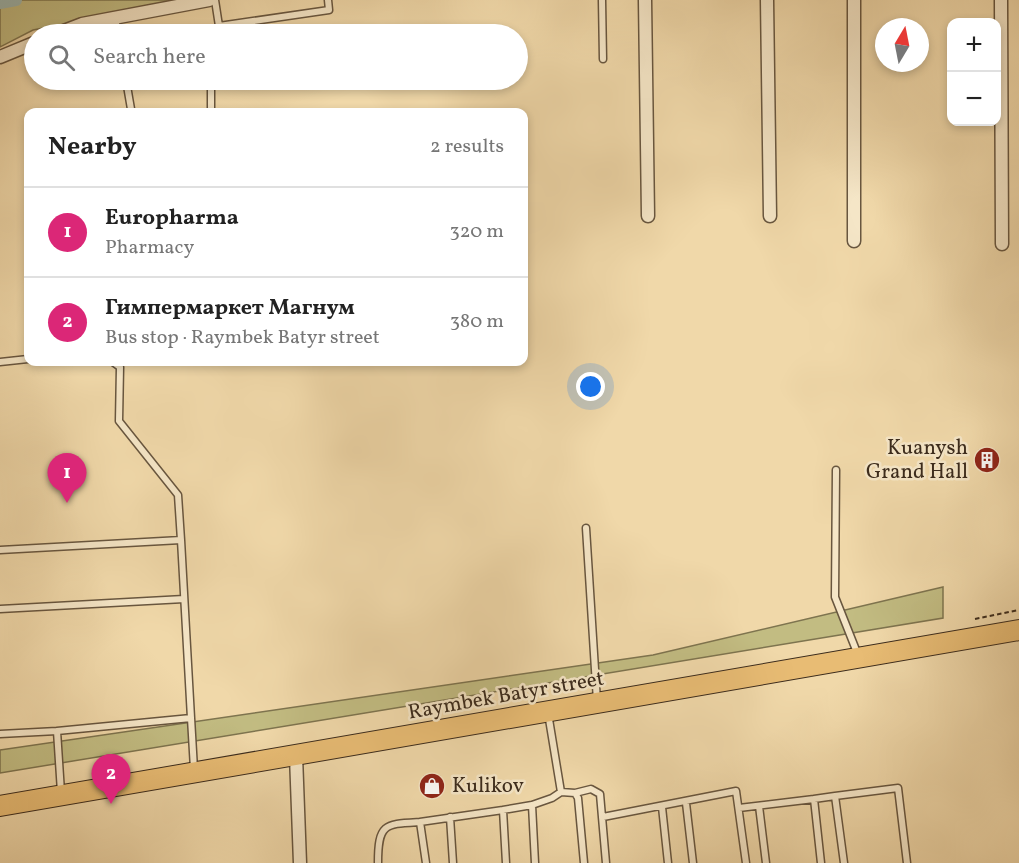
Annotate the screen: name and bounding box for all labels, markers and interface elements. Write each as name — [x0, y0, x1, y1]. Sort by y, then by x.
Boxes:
north arrow — [875, 18, 929, 72]
map controls — [947, 18, 1001, 126]
button: + — [947, 18, 1001, 72]
search box — [24, 24, 528, 90]
icon: search — [45, 41, 78, 74]
text: Search here — [93, 42, 206, 73]
button: − — [947, 72, 1001, 126]
text: Nearby — [48, 129, 137, 165]
text: 2 results — [430, 133, 504, 161]
text: Europharma — [105, 203, 239, 234]
text: 1 — [63, 218, 72, 246]
text: 320 m — [449, 218, 504, 246]
text: Pharmacy — [105, 234, 194, 262]
text: Гимпермаркет Магнум — [105, 293, 355, 324]
text: 2 — [62, 308, 73, 336]
text: 380 m — [450, 308, 504, 336]
text: Bus stop · Raymbek Batyr street — [105, 324, 380, 352]
your location — [576, 372, 605, 401]
place label: Kuanysh Grand Hall — [866, 434, 968, 487]
building icon: Kuanysh Grand Hall — [972, 445, 1002, 475]
pin: 1 — [48, 454, 86, 503]
street label: Raymbek Batyr street — [406, 664, 606, 728]
pin: 2 — [92, 754, 130, 804]
shop icon: Kulikov — [417, 771, 447, 801]
place label: Kulikov — [452, 772, 524, 801]

